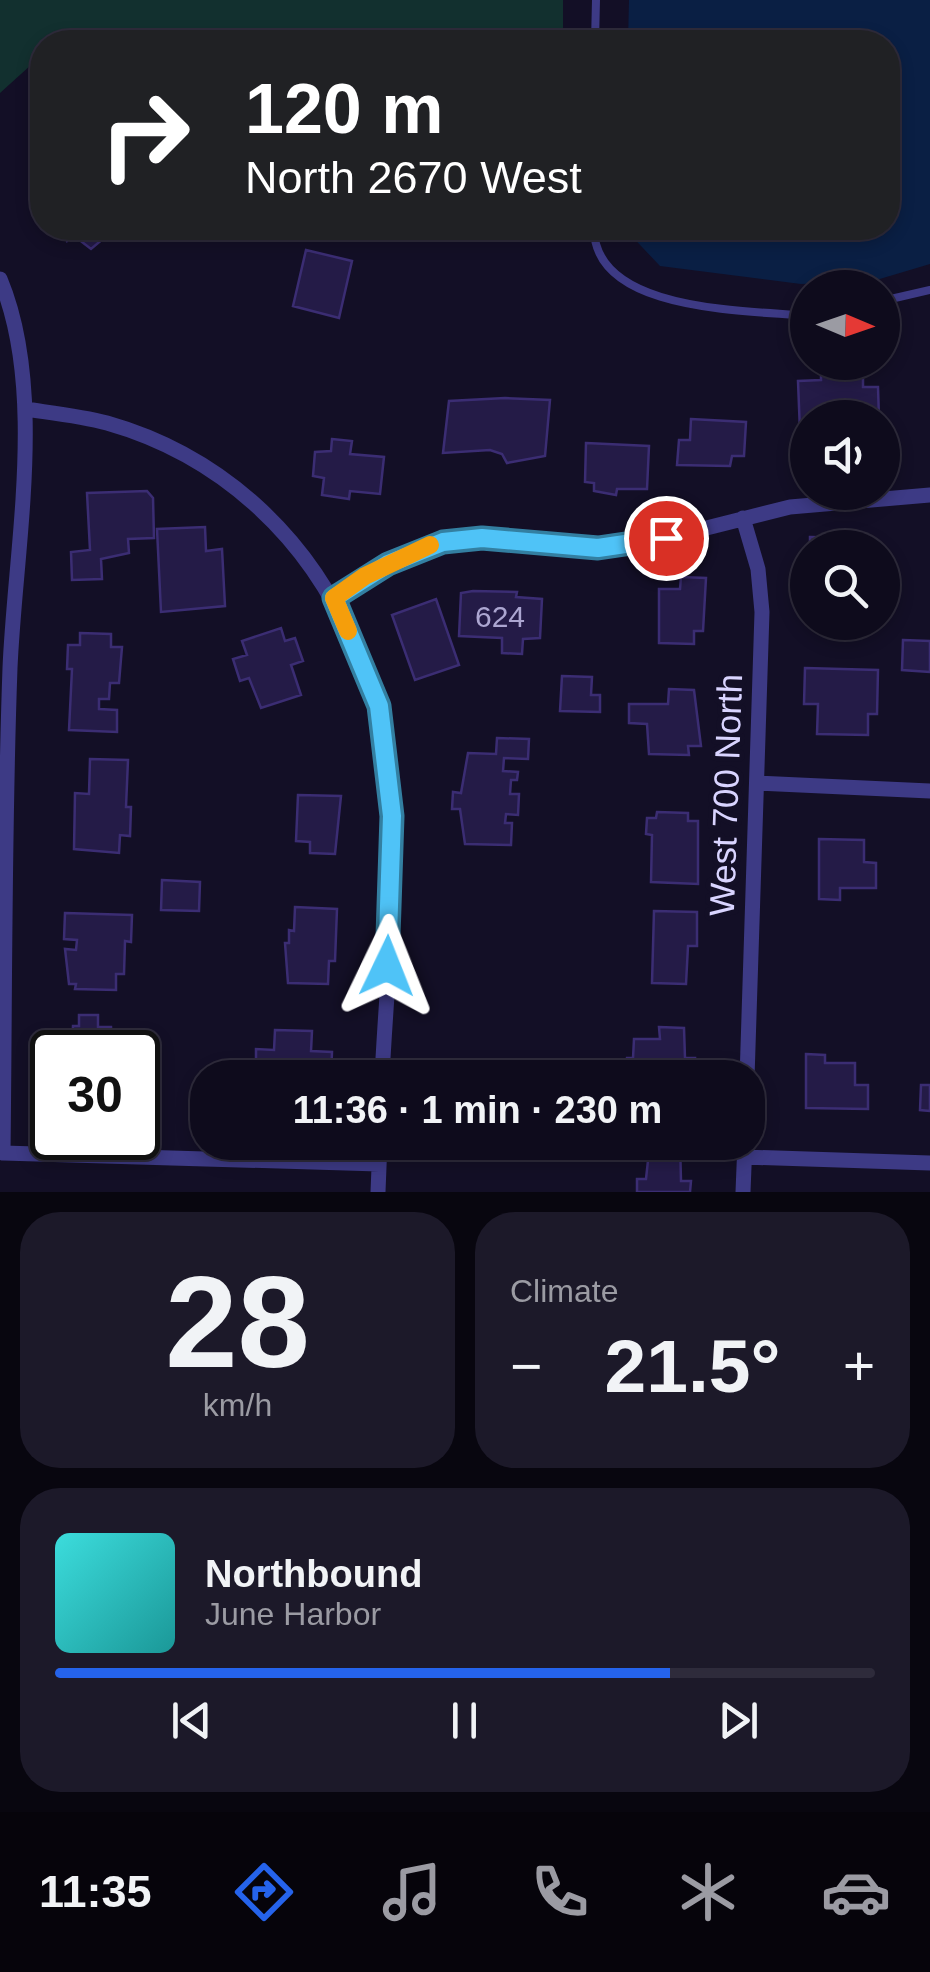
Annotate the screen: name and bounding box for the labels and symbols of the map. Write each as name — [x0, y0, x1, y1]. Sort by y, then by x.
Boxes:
north arrow — [790, 270, 900, 380]
pin — [624, 496, 709, 581]
house number: 624 — [475, 600, 525, 633]
street label: West 700 North — [702, 673, 749, 917]
position arrow — [335, 914, 439, 1018]
speed limit sign: 30 — [30, 1030, 160, 1160]

